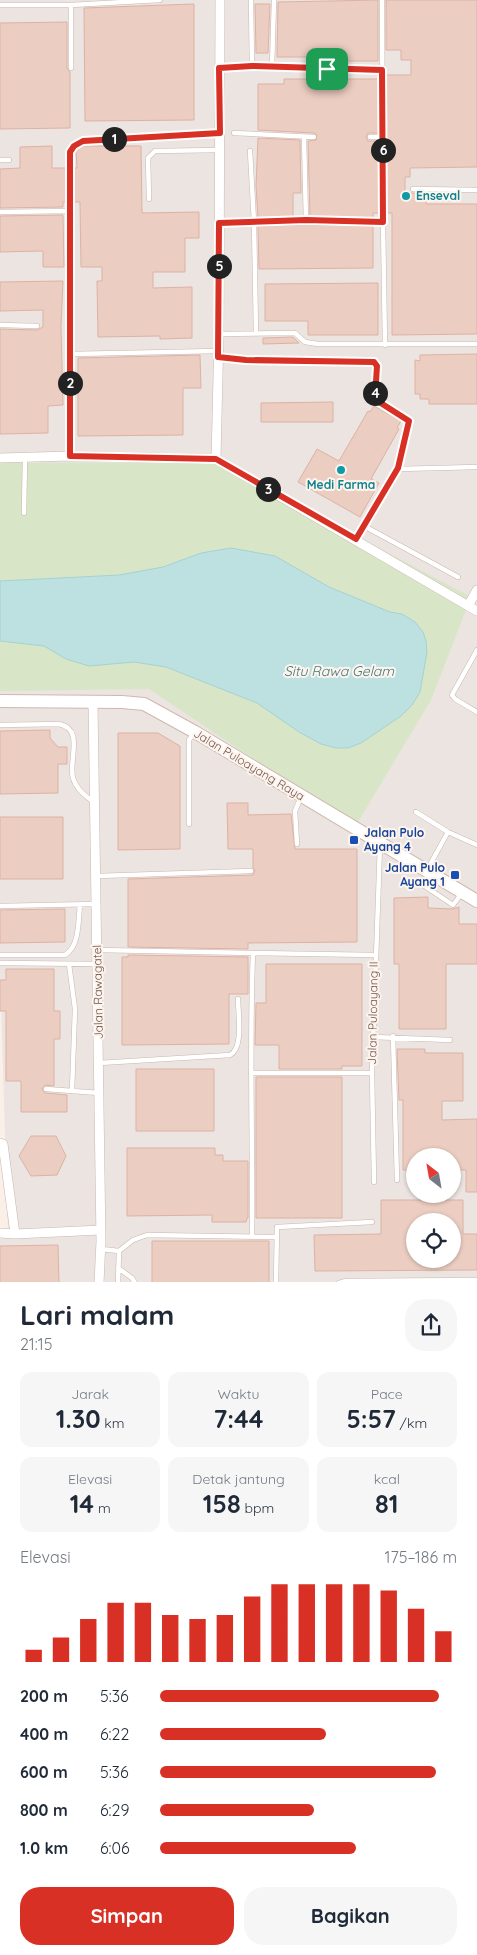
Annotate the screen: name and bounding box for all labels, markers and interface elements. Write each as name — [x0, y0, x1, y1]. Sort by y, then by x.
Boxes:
pin — [306, 48, 348, 90]
icon: arrive — [313, 55, 341, 83]
pin: 1 — [102, 126, 126, 152]
text: 1 — [112, 130, 117, 148]
pin: 6 — [370, 138, 396, 162]
text: 6 — [380, 141, 387, 159]
place label: Enseval — [416, 188, 460, 203]
marker: Enseval — [400, 190, 412, 202]
pin: 5 — [206, 254, 232, 278]
text: 5 — [215, 257, 224, 275]
pin: 2 — [58, 370, 82, 396]
text: 2 — [67, 374, 74, 392]
pin: 4 — [362, 380, 388, 406]
text: 4 — [371, 384, 380, 402]
marker: Medi Farma — [335, 464, 347, 476]
pin: 3 — [256, 476, 280, 502]
place label: Medi Farma — [307, 477, 375, 492]
text: 3 — [265, 480, 272, 498]
water label: Situ Rawa Gelam — [284, 662, 394, 680]
street label: Jalan Puloayang Raya — [191, 726, 307, 804]
place label: Jalan Pulo Ayang 4 — [364, 825, 425, 854]
marker: Jalan Pulo Ayang 4 — [348, 834, 360, 846]
place label: Jalan Pulo Ayang 1 — [385, 860, 446, 889]
marker: Jalan Pulo Ayang 1 — [449, 869, 461, 881]
street label: Jalan Rawagatel — [89, 945, 106, 1039]
street label: Jalan Puloayang II — [364, 961, 381, 1065]
north arrow — [406, 1148, 461, 1202]
map controls — [406, 1148, 461, 1268]
button: locate — [406, 1213, 461, 1268]
text: Lari malam — [20, 1297, 174, 1332]
button: share — [405, 1299, 457, 1351]
text: 21:15 — [20, 1334, 52, 1354]
text: Jarak — [71, 1385, 109, 1403]
text: Waktu — [217, 1385, 260, 1403]
text: Pace — [371, 1385, 403, 1403]
text: 1.30 — [56, 1403, 100, 1434]
text: 7:44 — [214, 1403, 263, 1434]
text: 5:57 — [346, 1403, 396, 1434]
text: km — [100, 1414, 125, 1432]
text: /km — [396, 1414, 427, 1432]
text: Elevasi — [68, 1470, 112, 1488]
text: Detak jantung — [192, 1470, 285, 1488]
text: kcal — [374, 1470, 400, 1488]
text: 14 — [70, 1488, 94, 1519]
text: 158 — [203, 1488, 241, 1519]
text: 81 — [375, 1488, 399, 1519]
text: m — [94, 1499, 111, 1517]
text: bpm — [241, 1499, 274, 1517]
text: Elevasi — [20, 1547, 71, 1567]
text: 175–186 m — [385, 1547, 457, 1567]
text: 200 m — [20, 1686, 68, 1706]
text: 5:36 — [100, 1686, 129, 1706]
text: 400 m — [20, 1724, 68, 1744]
text: 6:22 — [100, 1724, 129, 1744]
text: 600 m — [20, 1762, 68, 1782]
text: 5:36 — [100, 1762, 129, 1782]
text: 800 m — [20, 1800, 68, 1820]
text: 6:29 — [100, 1800, 129, 1820]
text: 1.0 km — [20, 1838, 68, 1858]
text: 6:06 — [100, 1838, 130, 1858]
button: Simpan — [20, 1887, 234, 1945]
button: Bagikan — [244, 1887, 457, 1945]

